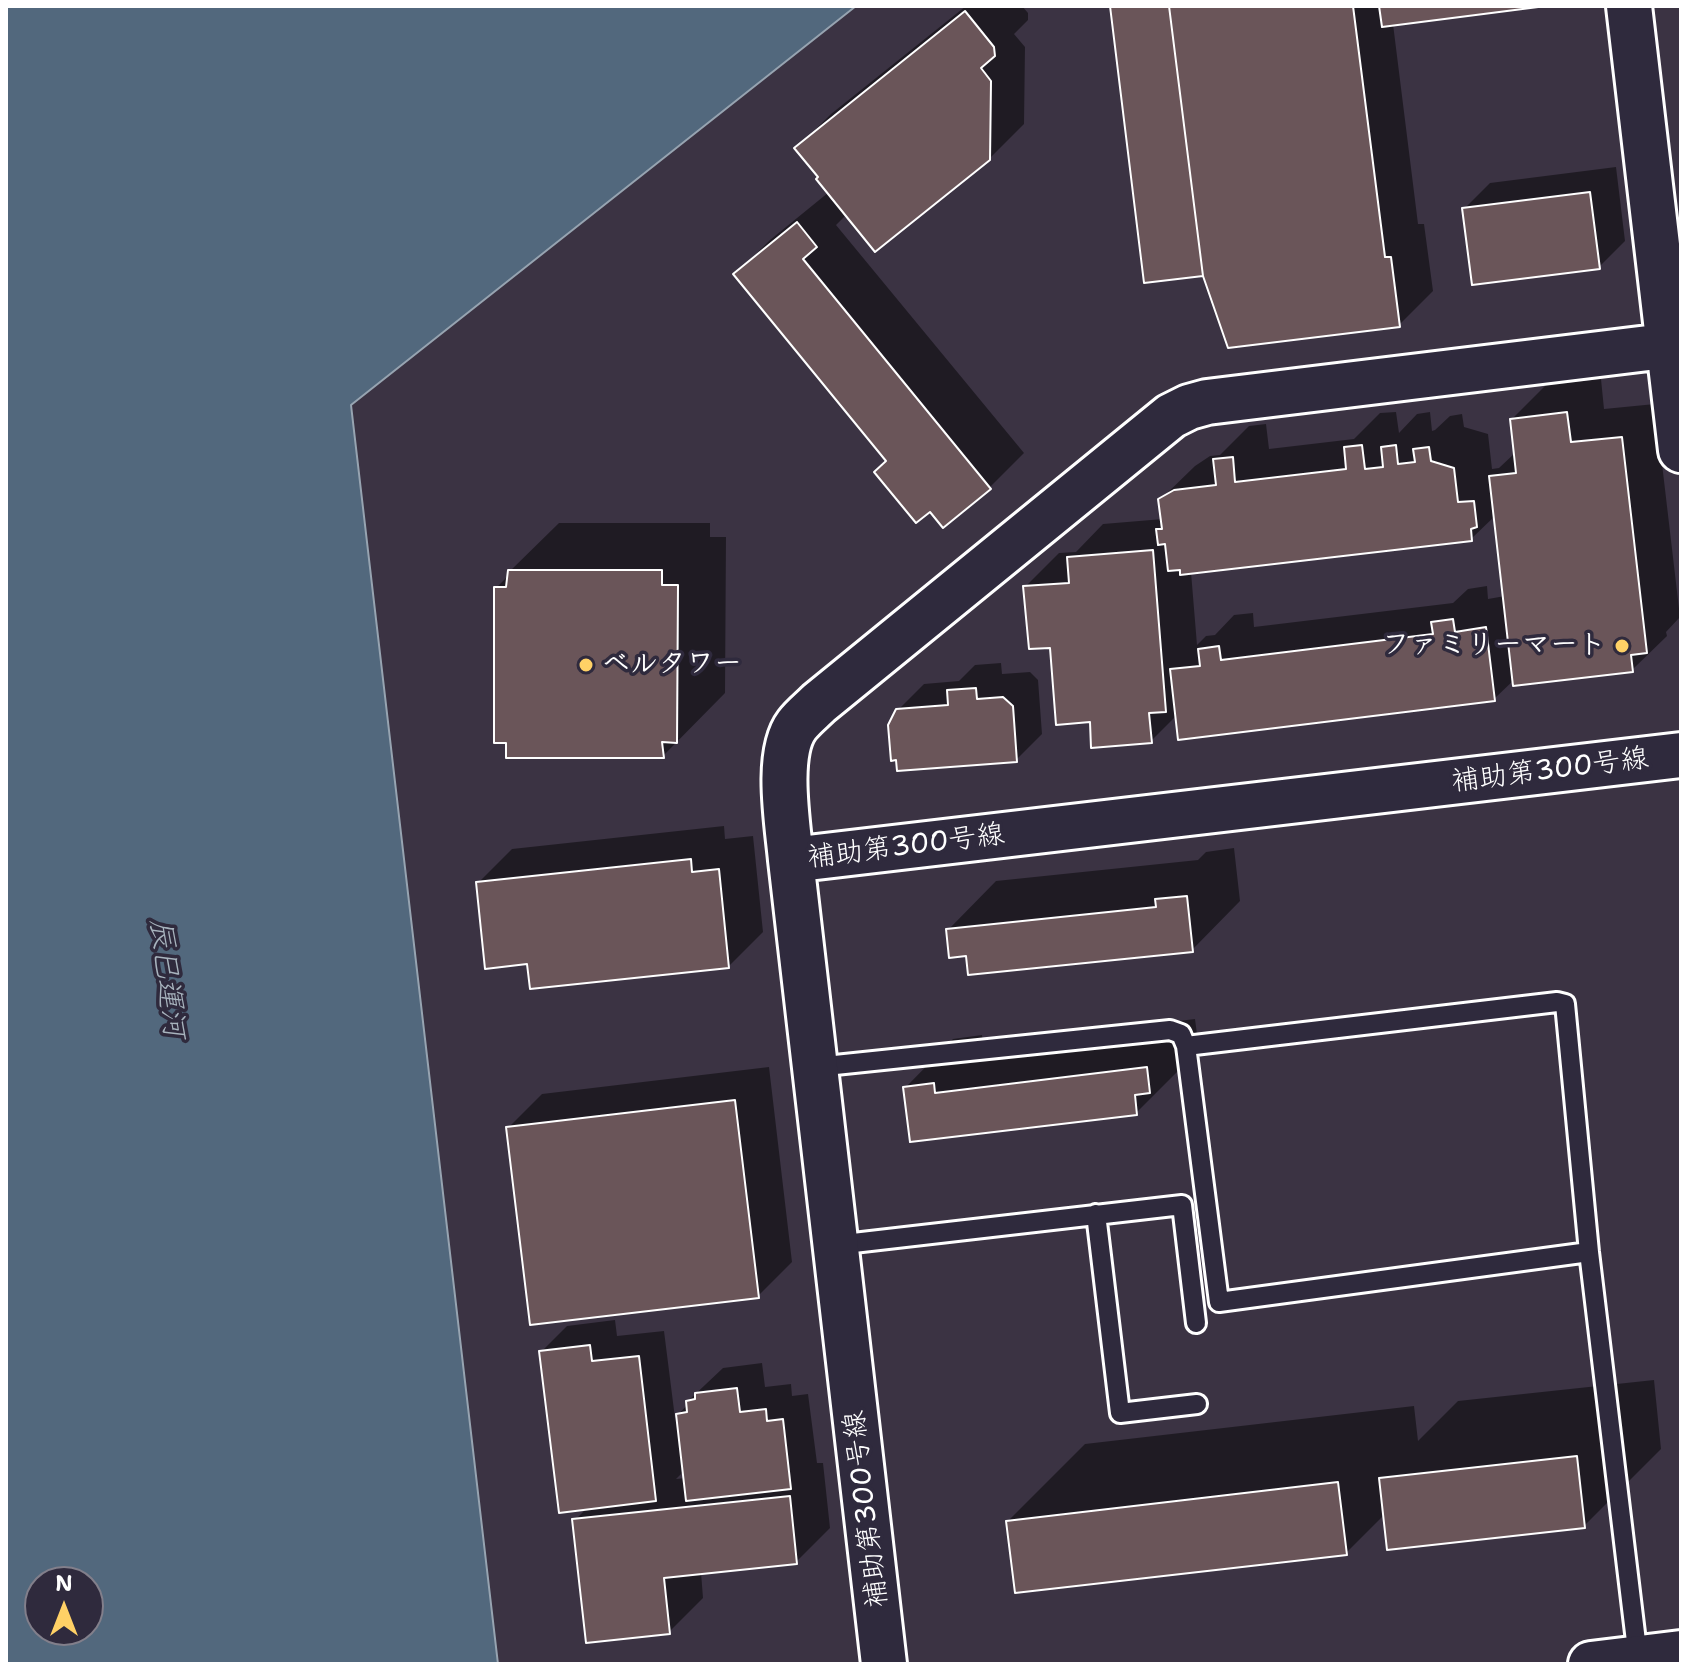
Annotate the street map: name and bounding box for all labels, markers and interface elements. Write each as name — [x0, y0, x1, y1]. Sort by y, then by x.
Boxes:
place label: ファミリーマート — [1382, 629, 1606, 663]
marker: ファミリーマート — [1613, 637, 1631, 655]
place label: ベルタワー — [602, 648, 742, 682]
marker: ベルタワー — [577, 656, 595, 674]
street label: 補助第300号線 — [1450, 742, 1650, 800]
street label: 補助第300号線 — [806, 818, 1006, 876]
water label: 辰巳運河 — [141, 916, 191, 1040]
street label: 補助第300号線 — [838, 1409, 896, 1609]
north arrow — [24, 1566, 104, 1646]
text: N — [55, 1569, 73, 1598]

